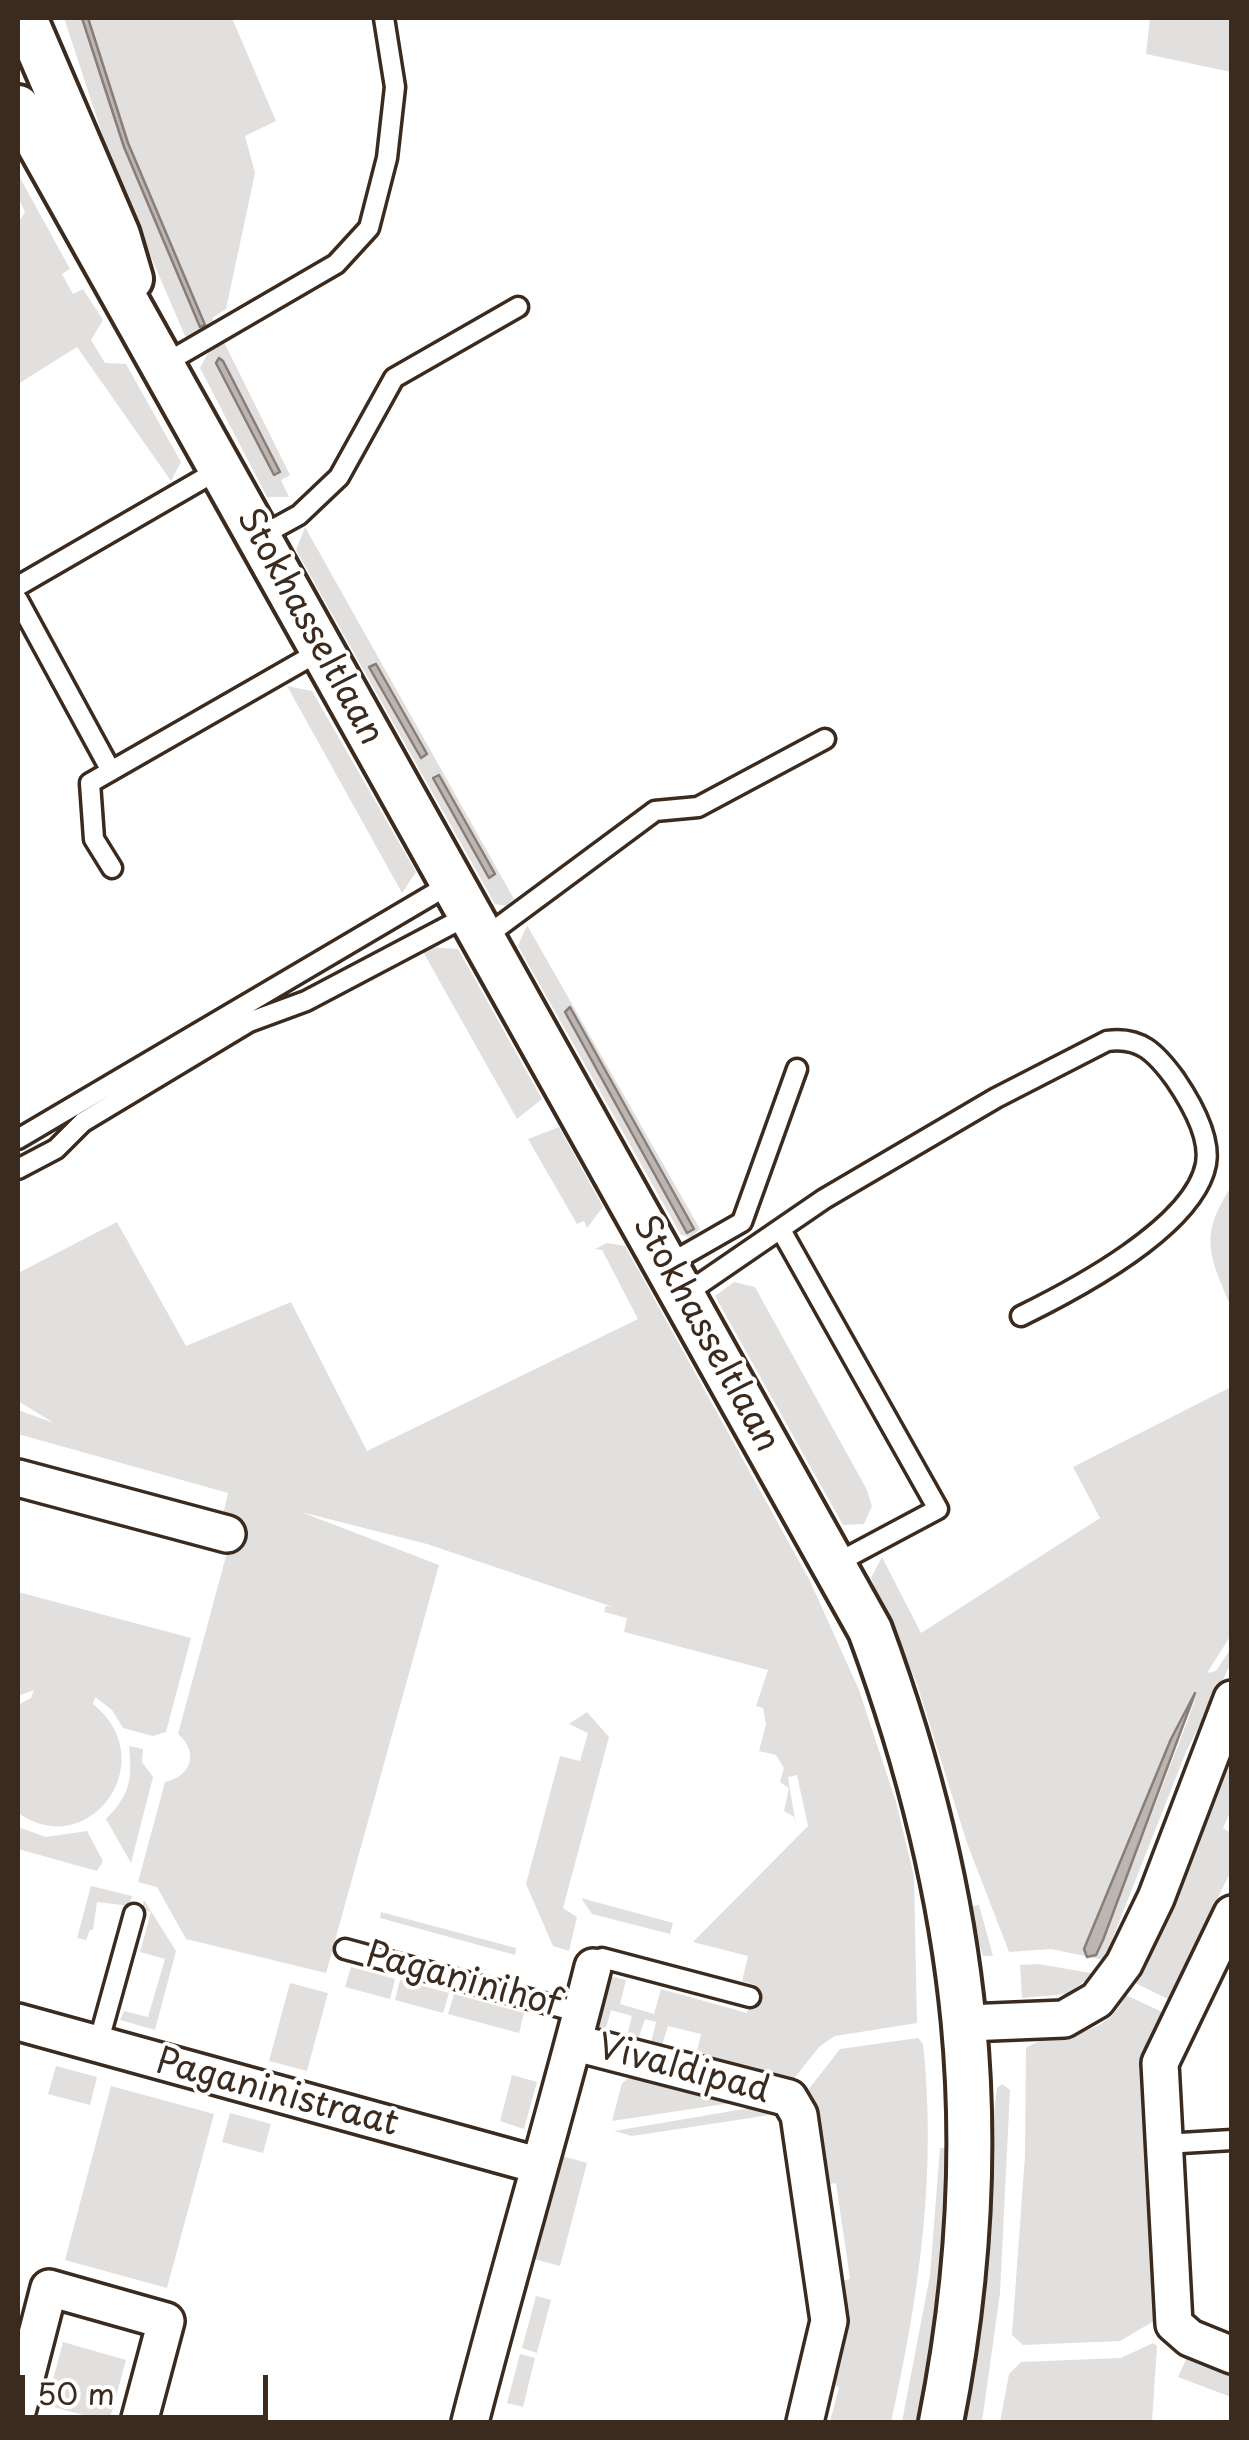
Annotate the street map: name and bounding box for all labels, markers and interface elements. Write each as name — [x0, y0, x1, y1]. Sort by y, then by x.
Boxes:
street label: Stokhasseltlaan — [227, 501, 391, 753]
street label: Stokhasseltlaan — [623, 1208, 787, 1460]
street label: Paganinihof — [361, 1935, 565, 2027]
street label: Vivaldipad — [592, 2027, 774, 2113]
street label: Paganinistraat — [151, 2042, 403, 2146]
scale bar — [25, 2355, 272, 2417]
text: 50 m — [37, 2370, 115, 2415]

